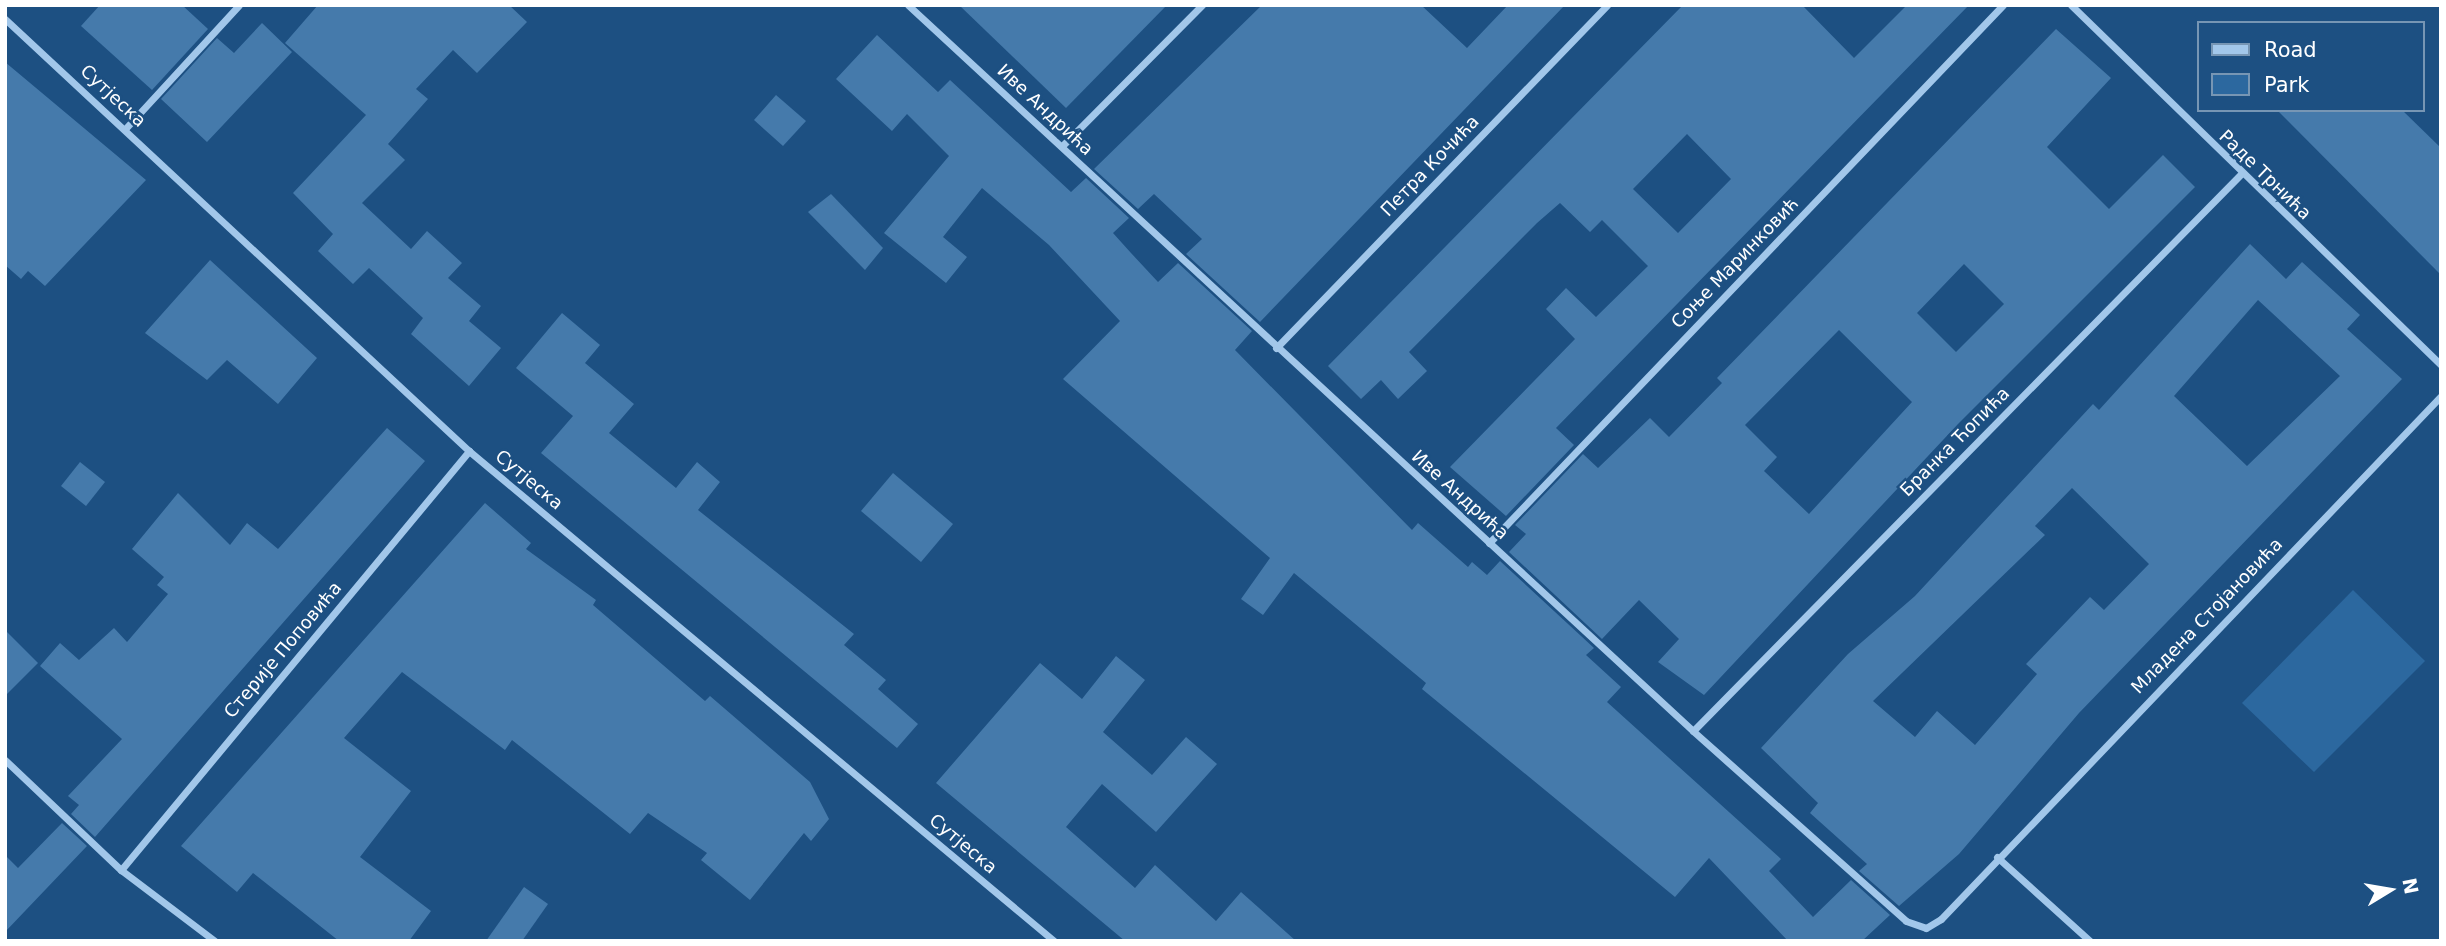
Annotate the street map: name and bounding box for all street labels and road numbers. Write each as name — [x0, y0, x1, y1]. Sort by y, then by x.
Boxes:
street label: Сутјеска — [76, 60, 150, 132]
street label: Иве Андрића — [993, 60, 1097, 160]
street label: Петра Кочића — [1376, 111, 1484, 221]
street label: Раде Трнића — [2214, 126, 2316, 224]
street label: Соње Маринковић — [1667, 193, 1803, 333]
street label: Бранка Ћопића — [1896, 383, 2014, 501]
street label: Сутјеска — [491, 446, 567, 514]
street label: Иве Андрића — [1407, 446, 1513, 544]
street label: Младена Стојановића — [2127, 534, 2287, 698]
street label: Стерије Поповића — [220, 577, 346, 723]
street label: Сутјеска — [925, 810, 1001, 878]

